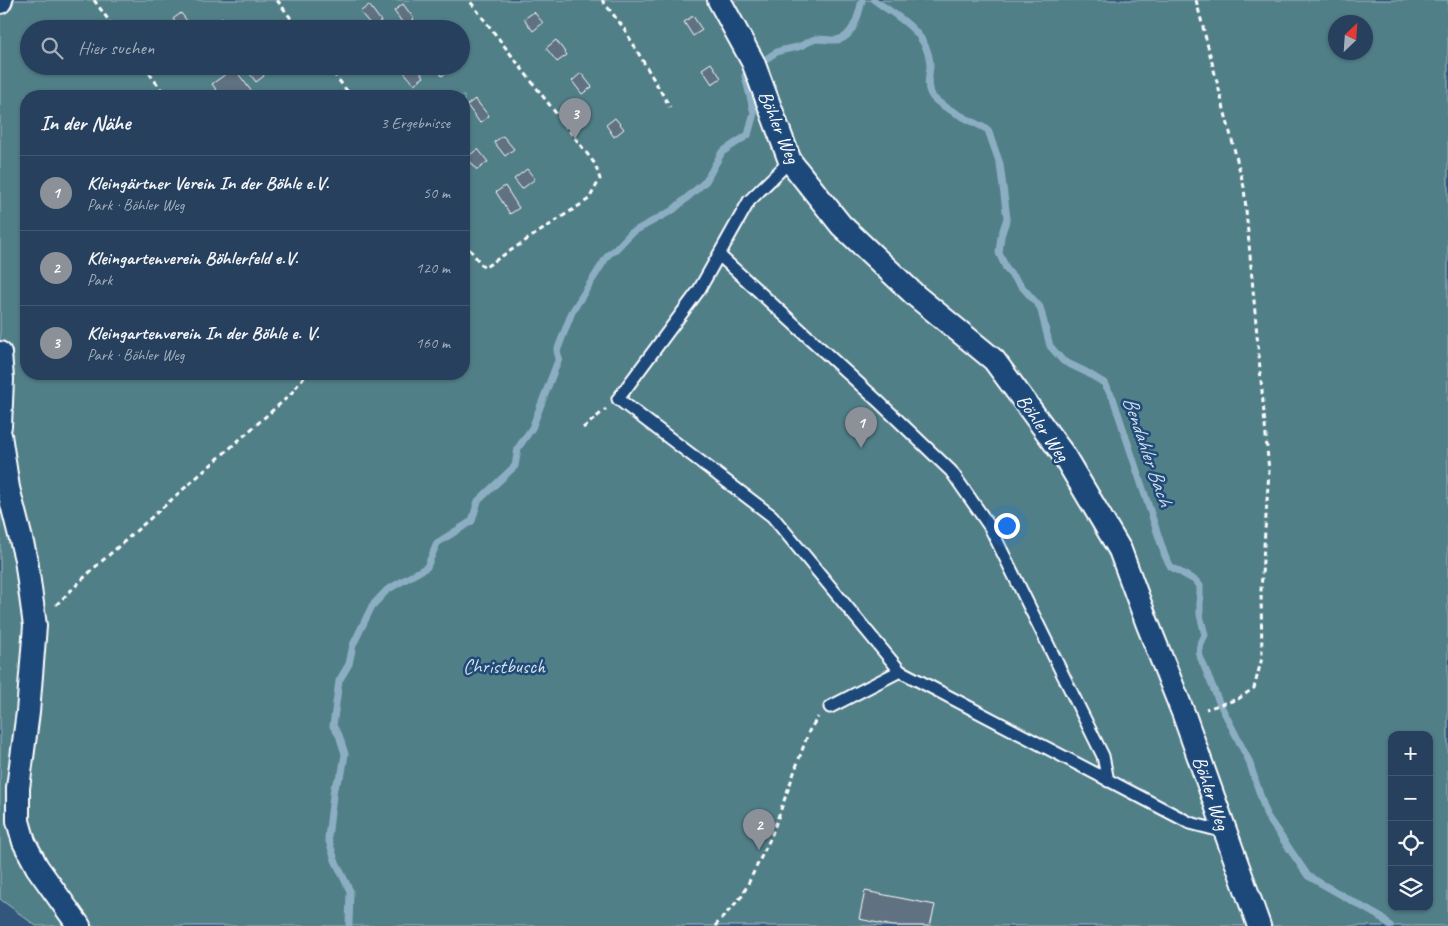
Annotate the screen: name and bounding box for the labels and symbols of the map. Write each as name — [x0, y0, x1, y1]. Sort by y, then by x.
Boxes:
north arrow — [1328, 15, 1373, 60]
street label: Böhler Weg — [753, 87, 806, 168]
pin: 3 — [559, 98, 591, 139]
street label: Böhler Weg — [1011, 389, 1076, 467]
water label: Bendahler Bach — [1117, 393, 1180, 511]
pin: 1 — [845, 407, 877, 448]
your location — [994, 513, 1020, 539]
park label: Christbusch — [463, 654, 546, 679]
street label: Böhler Weg — [1187, 753, 1236, 834]
pin: 2 — [743, 809, 775, 850]

